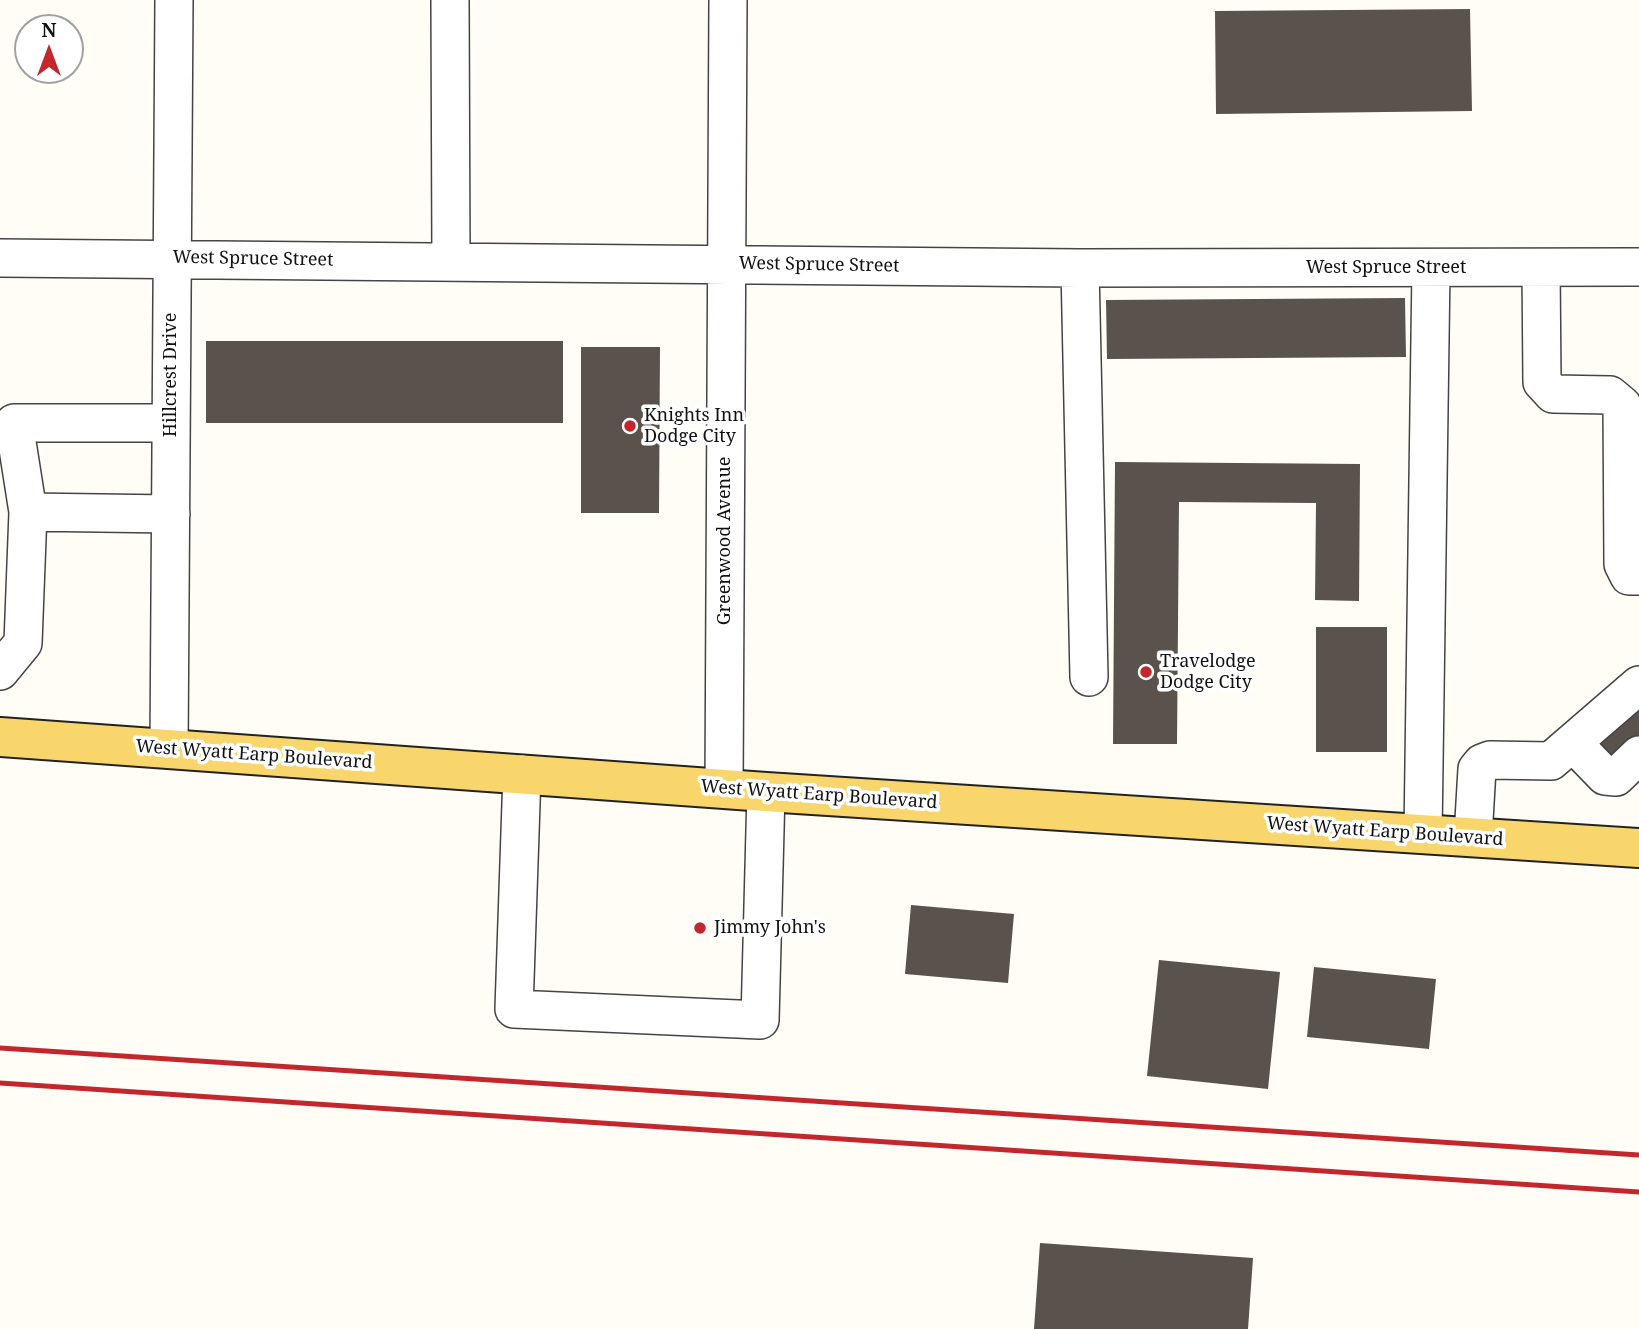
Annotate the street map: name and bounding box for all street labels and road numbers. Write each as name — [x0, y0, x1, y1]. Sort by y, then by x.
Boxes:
street label: West Spruce Street — [172, 247, 334, 271]
street label: West Spruce Street — [738, 253, 900, 277]
street label: West Spruce Street — [1306, 257, 1466, 279]
street label: Hillcrest Drive — [160, 313, 182, 437]
street label: Greenwood Avenue — [714, 457, 736, 625]
street label: West Wyatt Earp Boulevard — [135, 736, 373, 774]
street label: West Wyatt Earp Boulevard — [700, 776, 938, 814]
street label: West Wyatt Earp Boulevard — [1266, 813, 1504, 851]

